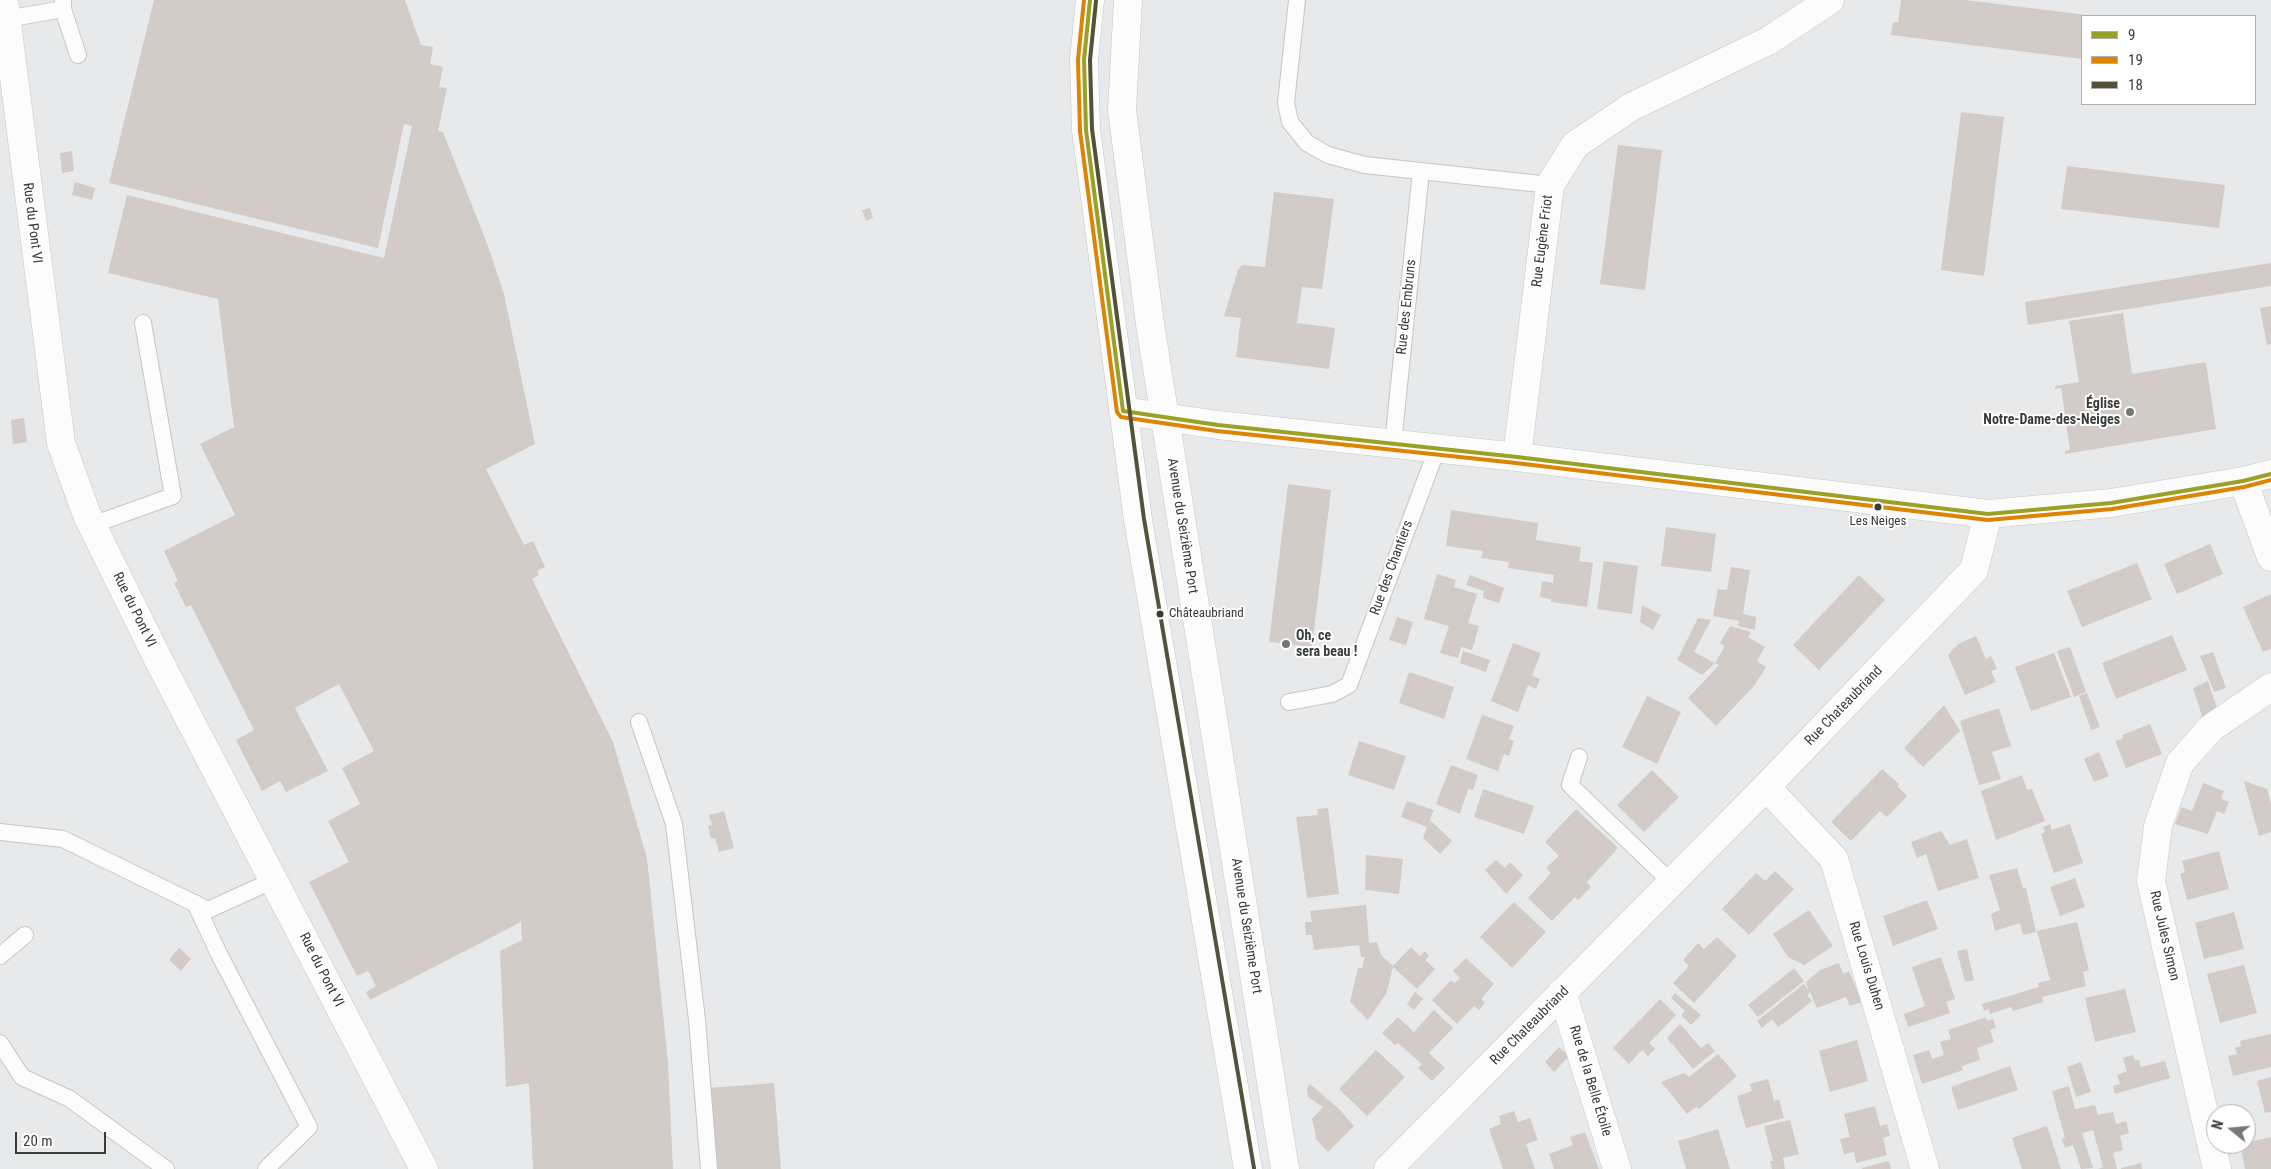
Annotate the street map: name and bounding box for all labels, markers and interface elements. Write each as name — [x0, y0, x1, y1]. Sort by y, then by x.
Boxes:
legend — [2081, 15, 2256, 105]
text: 9 — [2128, 26, 2135, 44]
text: 19 — [2128, 51, 2143, 69]
text: 18 — [2128, 76, 2143, 94]
street label: Rue du Pont VI — [19, 182, 45, 264]
street label: Rue Eugène Friot — [1529, 194, 1557, 288]
street label: Rue des Embruns — [1394, 259, 1420, 355]
place label: Église Notre-Dame-des-Neiges — [1983, 396, 2120, 428]
marker: Église Notre-Dame-des-Neiges — [2124, 406, 2136, 418]
street label: Avenue du Seizième Port — [1163, 457, 1201, 595]
marker: Les Neiges — [1873, 502, 1883, 512]
place label: Les Neiges — [1850, 514, 1906, 530]
street label: Rue des Chantiers — [1367, 518, 1417, 618]
street label: Rue du Pont VI — [109, 570, 159, 650]
place label: Châteaubriand — [1169, 606, 1244, 622]
marker: Châteaubriand — [1155, 609, 1165, 619]
place label: Oh, ce sera beau ! — [1296, 628, 1357, 660]
marker: Oh, ce sera beau ! — [1280, 638, 1292, 650]
street label: Rue Chateaubriand — [1802, 663, 1886, 749]
street label: Avenue du Seizième Port — [1227, 857, 1265, 995]
street label: Rue Jules Simon — [2146, 889, 2182, 983]
street label: Rue Louis Duhen — [1845, 920, 1887, 1012]
street label: Rue du Pont VI — [295, 930, 347, 1010]
street label: Rue Chateaubriand — [1487, 983, 1573, 1069]
street label: Rue de la Belle Étoile — [1565, 1023, 1615, 1139]
north arrow — [2206, 1104, 2256, 1154]
text: N — [2209, 1118, 2227, 1131]
scale bar — [18, 1122, 109, 1154]
text: 20 m — [23, 1132, 53, 1150]

